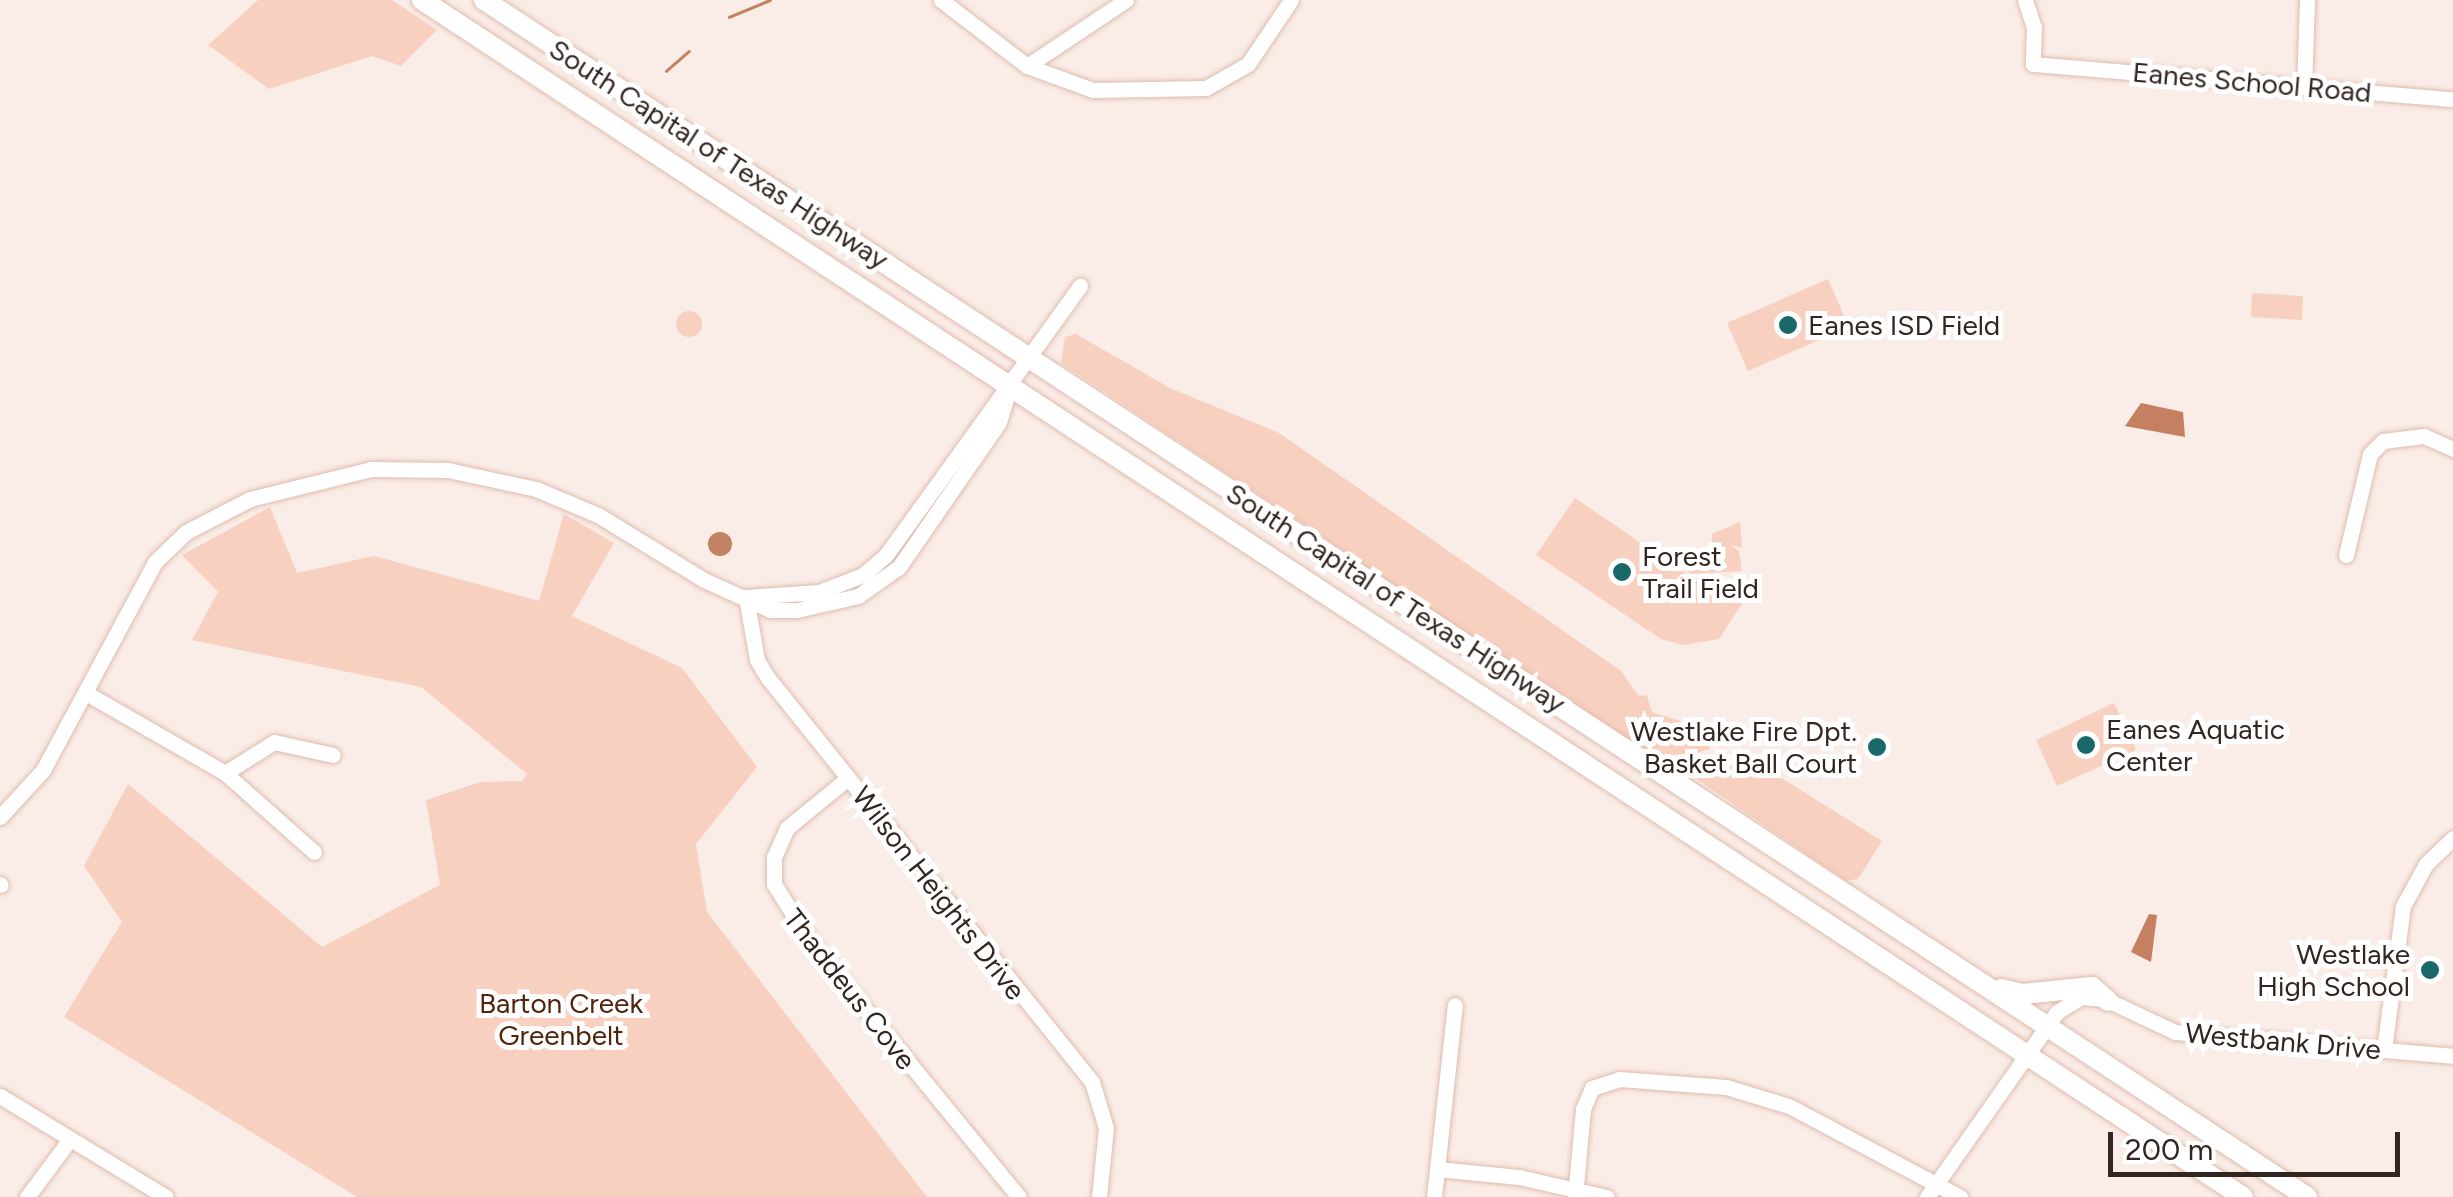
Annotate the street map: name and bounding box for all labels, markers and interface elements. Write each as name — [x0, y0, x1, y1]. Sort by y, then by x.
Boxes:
street label: South Capital of Texas Highway — [543, 32, 895, 276]
street label: Eanes School Road — [2131, 55, 2373, 109]
place label: Eanes ISD Field — [1808, 308, 2000, 342]
marker: Eanes ISD Field — [1777, 314, 1799, 336]
street label: South Capital of Texas Highway — [1220, 476, 1572, 720]
place label: Forest Trail Field — [1642, 539, 1759, 605]
marker: Forest Trail Field — [1611, 561, 1633, 583]
place label: Eanes Aquatic Center — [2106, 712, 2285, 778]
place label: Westlake Fire Dpt. Basket Ball Court — [1631, 714, 1857, 780]
marker: Eanes Aquatic Center — [2075, 734, 2097, 756]
marker: Westlake Fire Dpt. Basket Ball Court — [1866, 736, 1888, 758]
street label: Wilson Heights Drive — [845, 780, 1033, 1006]
street label: Thaddeus Cove — [777, 902, 923, 1076]
place label: Westlake High School — [2257, 937, 2410, 1003]
marker: Westlake High School — [2419, 959, 2441, 981]
park label: Barton Creek Greenbelt — [479, 986, 643, 1052]
street label: Westbank Drive — [2184, 1016, 2382, 1066]
scale bar — [2113, 1112, 2406, 1174]
text: 200 m — [2125, 1131, 2213, 1168]

